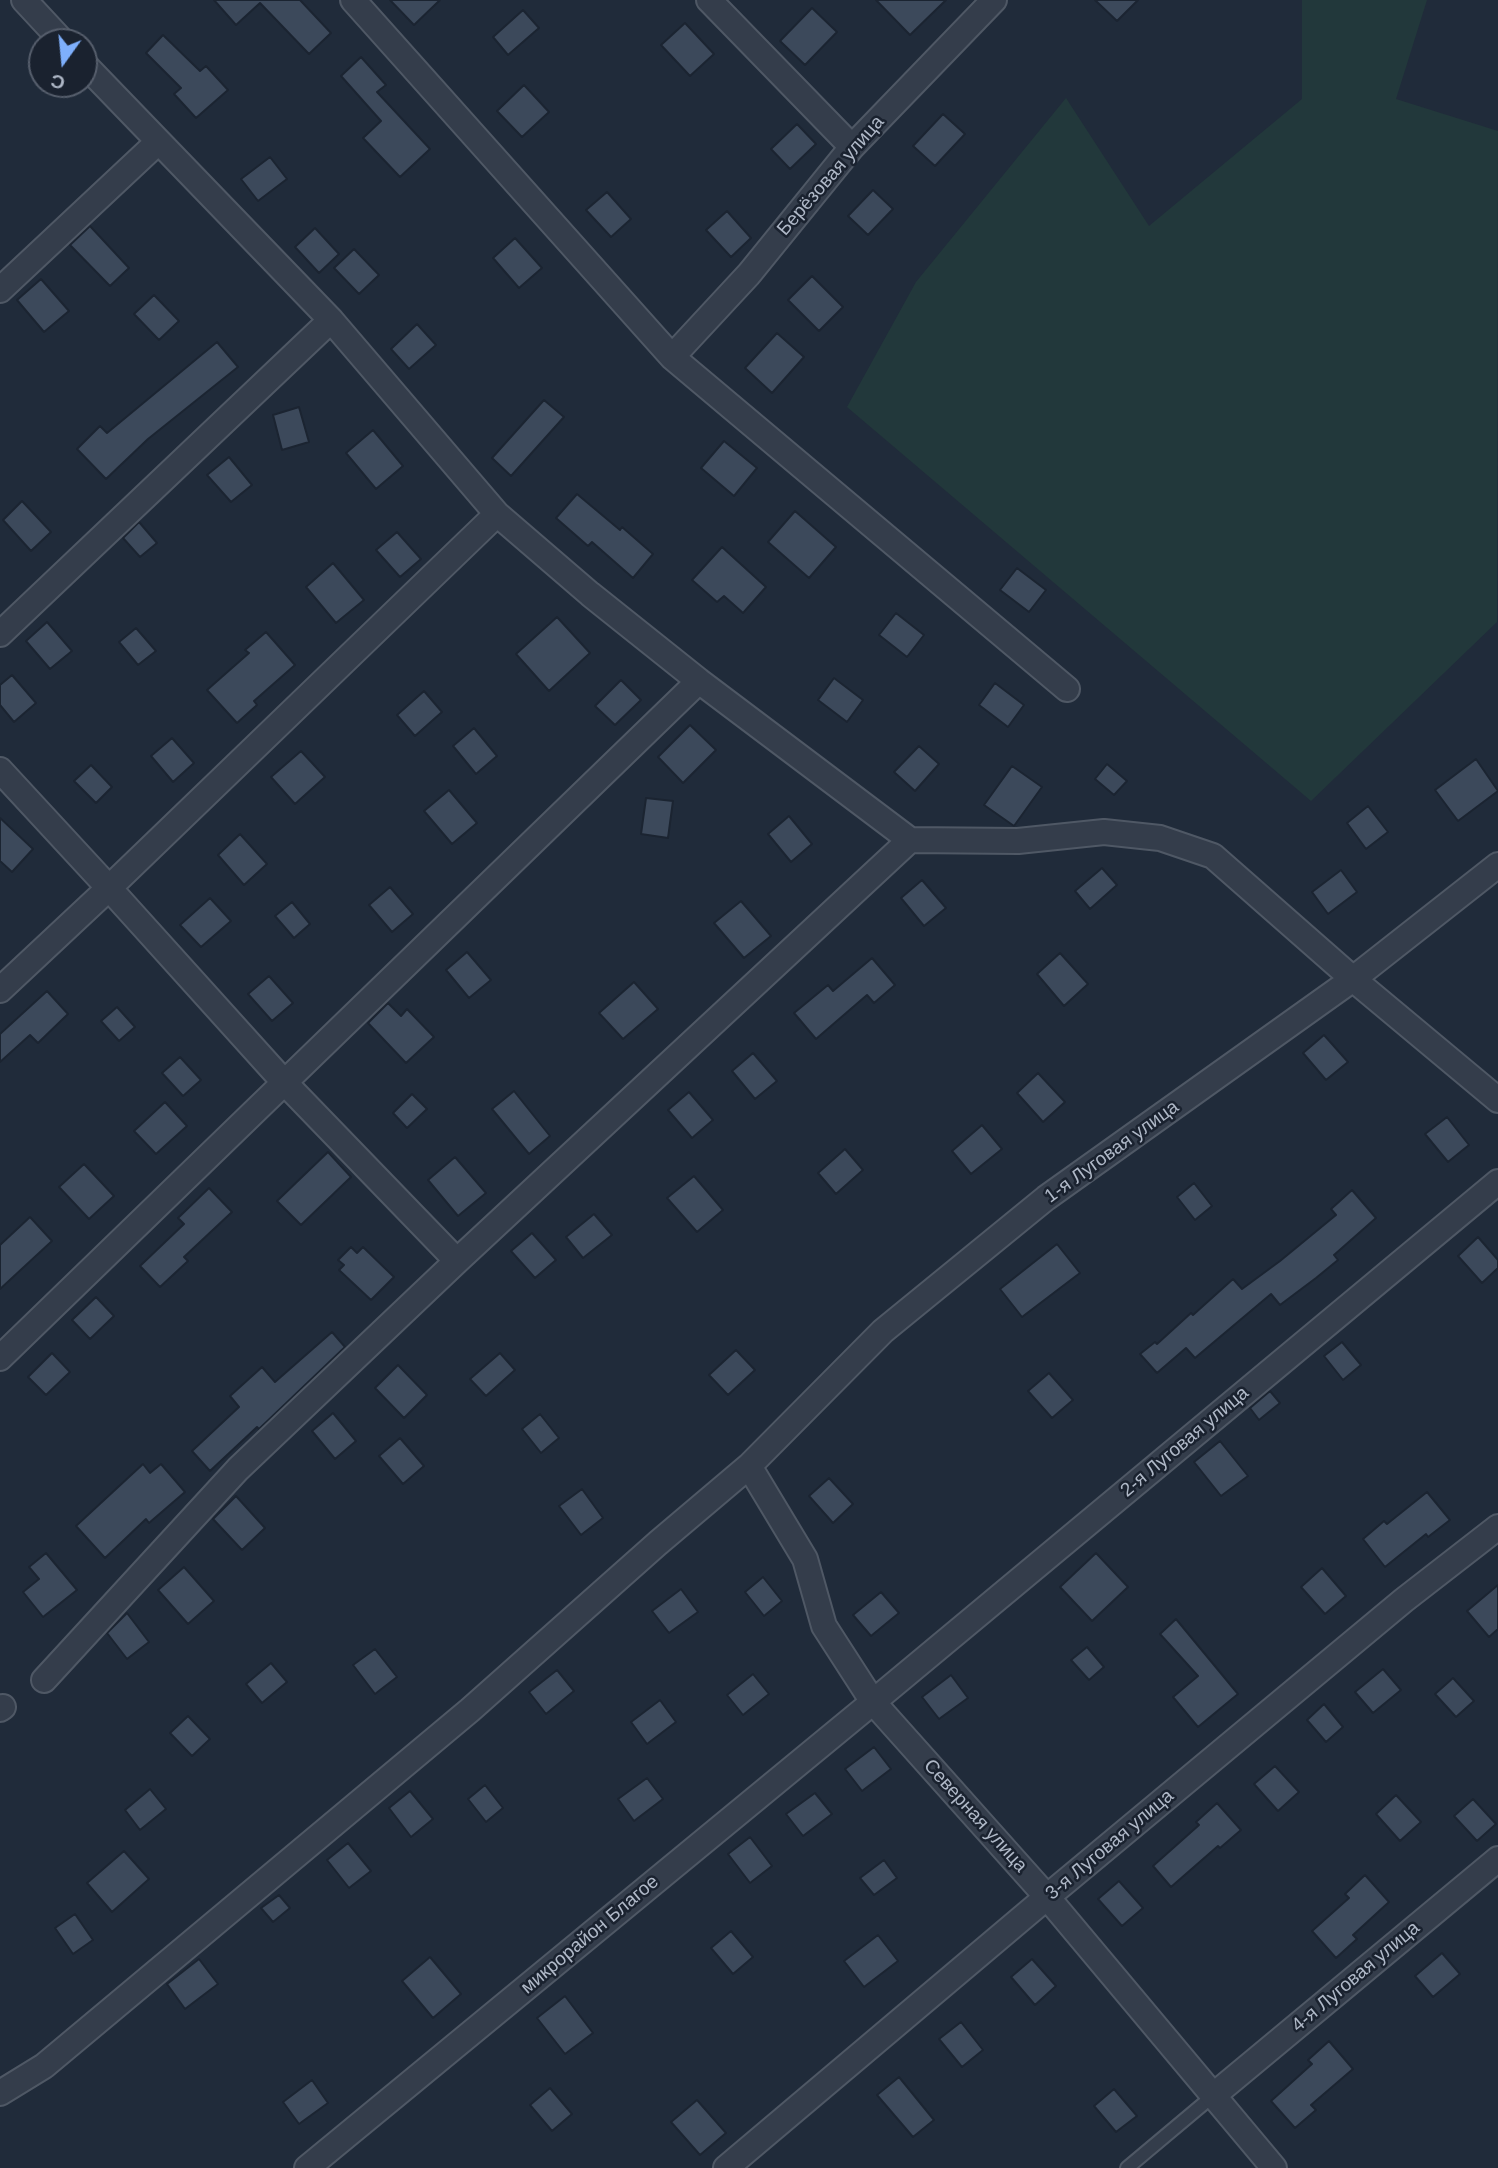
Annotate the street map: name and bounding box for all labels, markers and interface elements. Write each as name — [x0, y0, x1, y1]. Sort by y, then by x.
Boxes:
north arrow — [28, 28, 98, 98]
text: С — [49, 70, 67, 94]
street label: Берёзовая улица — [773, 111, 889, 241]
street label: 1-я Луговая улица — [1041, 1096, 1183, 1208]
street label: 2-я Луговая улица — [1116, 1382, 1254, 1502]
street label: Северная улица — [918, 1755, 1032, 1877]
street label: 3-я Луговая улица — [1041, 1785, 1179, 1905]
street label: микрорайон Благое — [517, 1871, 663, 1999]
street label: 4-я Луговая улица — [1287, 1917, 1425, 2037]

